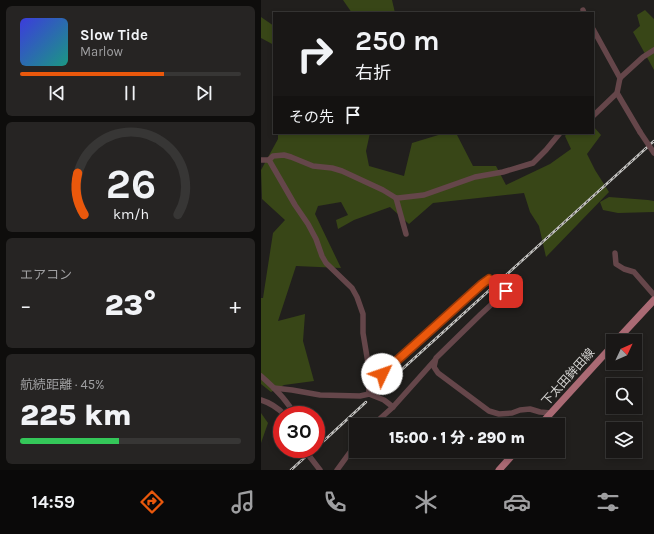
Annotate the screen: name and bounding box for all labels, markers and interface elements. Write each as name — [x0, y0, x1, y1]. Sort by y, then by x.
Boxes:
text: 250 m — [355, 24, 440, 57]
text: Slow Tide — [80, 26, 148, 44]
icon: right — [289, 28, 341, 80]
text: Marlow — [80, 44, 123, 59]
text: 右折 — [355, 62, 391, 84]
icon: previous — [46, 82, 68, 104]
icon: pause — [119, 82, 141, 104]
icon: next — [193, 82, 215, 104]
icon: arrive — [342, 104, 364, 126]
text: その先 — [289, 108, 334, 126]
text: 26 — [105, 160, 156, 208]
text: km/h — [112, 206, 149, 223]
text: エアコン — [20, 267, 72, 282]
pin — [489, 274, 523, 308]
icon: arrive — [495, 280, 517, 302]
text: 23° — [105, 287, 156, 323]
text: − — [20, 293, 32, 319]
text: + — [229, 293, 241, 319]
north arrow — [606, 334, 642, 370]
map controls — [606, 334, 642, 458]
street label: 下太田鉾田線 — [539, 346, 597, 408]
position arrow — [361, 353, 403, 395]
text: 航続距離 · 45% — [20, 377, 105, 392]
button: search — [606, 378, 642, 414]
text: 225 km — [20, 397, 132, 433]
speed limit sign: 30 — [273, 406, 325, 458]
button: layers — [606, 422, 642, 458]
text: 15:00 · 1 分 · 290 m — [389, 429, 525, 447]
icon: directions — [138, 488, 166, 516]
icon: music — [229, 488, 257, 516]
icon: phone — [321, 488, 349, 516]
icon: climate — [412, 488, 440, 516]
icon: car — [503, 488, 531, 516]
icon: filters — [594, 488, 622, 516]
text: 14:59 — [32, 491, 75, 513]

